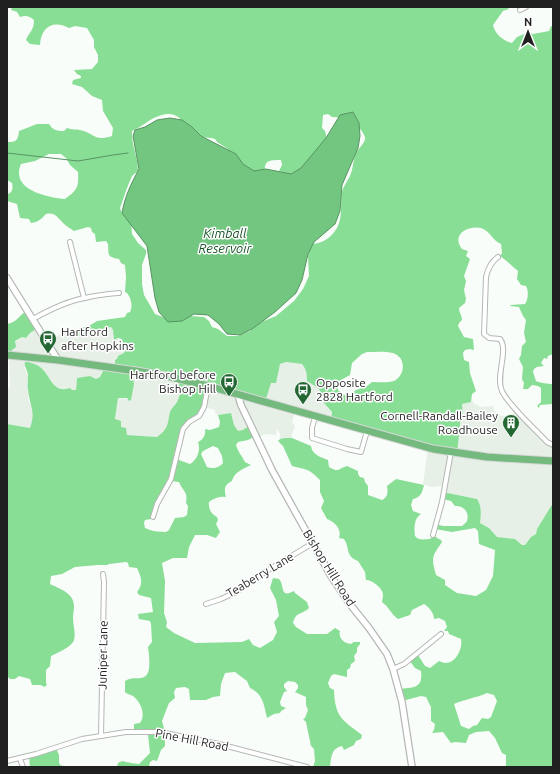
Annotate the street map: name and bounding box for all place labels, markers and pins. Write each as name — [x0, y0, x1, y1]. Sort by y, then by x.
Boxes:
place label: Hartford after Hopkins — [61, 325, 134, 352]
bus stop icon: Hartford after Hopkins — [38, 329, 58, 354]
place label: Hartford before Bishop Hill — [130, 368, 216, 395]
bus stop icon: Hartford before Bishop Hill — [219, 372, 239, 397]
place label: Opposite 2828 Hartford — [316, 376, 393, 403]
bus stop icon: Opposite 2828 Hartford — [293, 380, 313, 405]
place label: Cornell-Randall-Bailey Roadhouse — [380, 409, 498, 436]
building icon: Cornell-Randall-Bailey Roadhouse — [501, 413, 521, 438]

